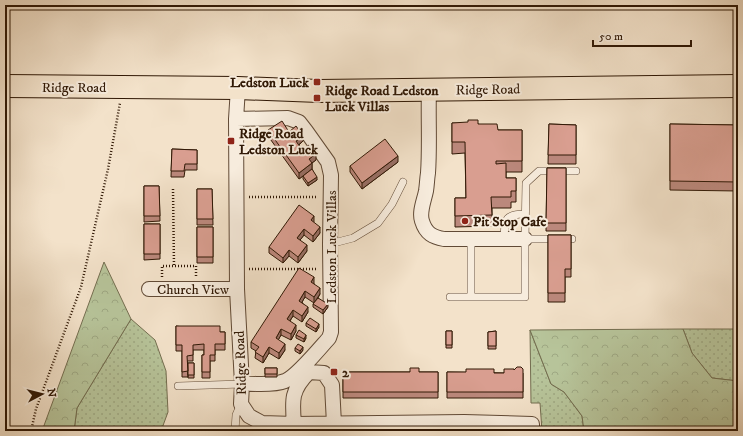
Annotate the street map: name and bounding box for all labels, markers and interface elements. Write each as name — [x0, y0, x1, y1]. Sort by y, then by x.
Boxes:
scale bar — [593, 22, 691, 48]
text: 50 m — [599, 29, 623, 44]
place label: Ledston Luck — [230, 74, 310, 92]
marker: Ledston Luck — [312, 77, 322, 87]
street label: Ridge Road — [42, 79, 106, 97]
street label: Ridge Road — [456, 80, 520, 100]
place label: Ridge Road Ledston Luck Villas — [325, 82, 439, 116]
marker: Ridge Road Ledston Luck Villas — [312, 93, 322, 103]
place label: Ridge Road Ledston Luck — [239, 125, 319, 159]
marker: Ridge Road Ledston Luck — [226, 136, 236, 146]
street label: Ledston Luck Villas — [323, 190, 341, 304]
place label: Pit Stop Cafe — [473, 213, 546, 231]
marker: Pit Stop Cafe — [460, 216, 470, 226]
street label: Church View — [157, 281, 229, 299]
street label: Ridge Road — [231, 330, 251, 396]
place label: 2 — [342, 364, 350, 382]
marker: 2 — [329, 367, 339, 377]
north arrow — [22, 374, 62, 414]
text: N — [43, 388, 58, 398]

